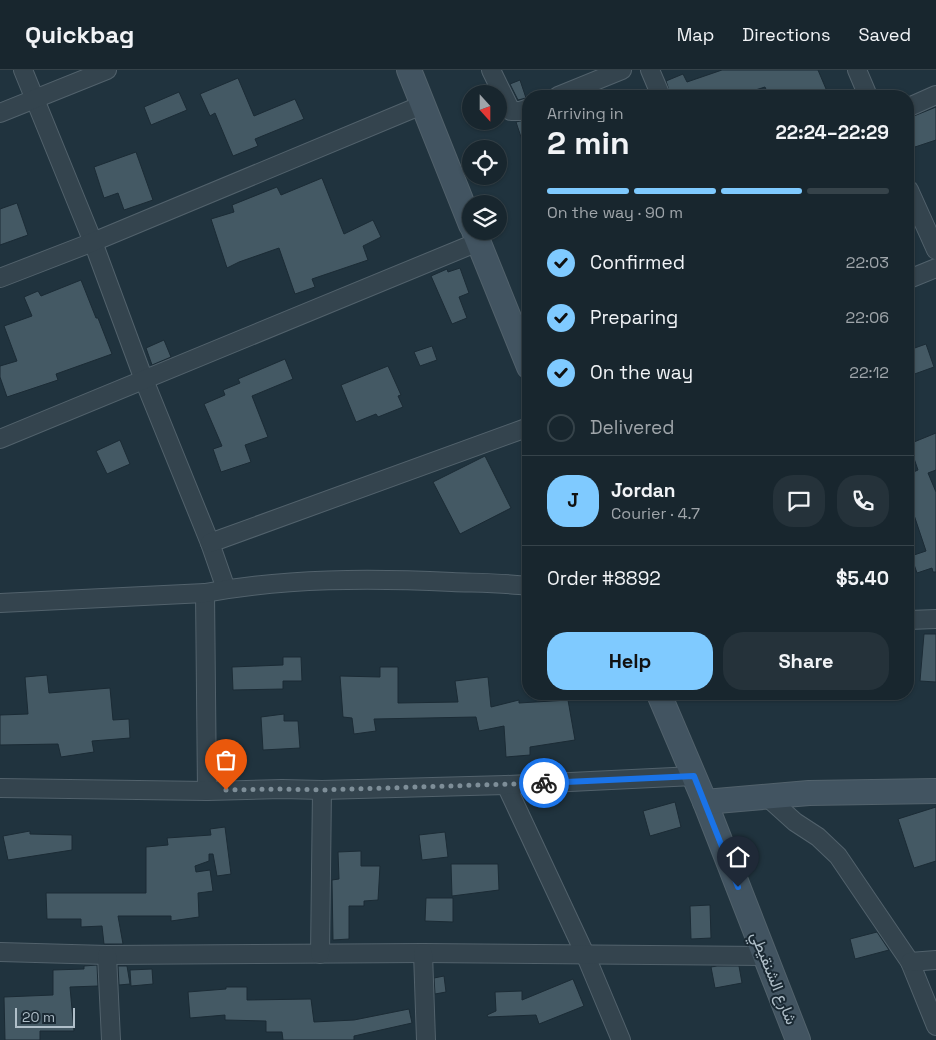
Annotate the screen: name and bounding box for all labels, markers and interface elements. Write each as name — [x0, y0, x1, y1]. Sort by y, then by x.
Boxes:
text: Quickbag — [25, 19, 134, 50]
text: Map — [677, 23, 714, 46]
text: Directions — [742, 23, 831, 46]
text: Saved — [859, 23, 911, 46]
north arrow — [462, 85, 508, 130]
map controls — [462, 85, 507, 240]
text: Arriving in — [547, 103, 624, 124]
text: 22:24–22:29 — [775, 120, 889, 145]
text: 2 min — [547, 123, 630, 163]
button: locate — [462, 140, 507, 185]
button: layers — [462, 195, 507, 240]
text: On the way · 90 m — [547, 202, 683, 223]
icon: check — [547, 249, 575, 277]
text: Confirmed — [590, 250, 685, 275]
text: 22:03 — [846, 252, 889, 273]
icon: check — [547, 304, 575, 332]
text: Preparing — [590, 305, 678, 330]
text: 22:06 — [846, 307, 889, 328]
icon: check — [547, 359, 575, 387]
text: On the way — [590, 360, 693, 385]
text: 22:12 — [849, 362, 889, 383]
text: Delivered — [590, 415, 675, 440]
button: chat — [773, 475, 825, 527]
button: phone — [837, 475, 889, 527]
text: Jordan — [611, 478, 676, 503]
text: J — [567, 488, 579, 513]
text: Courier · 4.7 — [611, 503, 700, 524]
text: Order #8892 — [547, 566, 661, 591]
text: $5.40 — [836, 566, 889, 591]
button: Help — [547, 632, 713, 690]
button: Share — [723, 632, 889, 690]
pin — [205, 739, 247, 790]
icon: bag — [212, 746, 240, 774]
courier — [519, 758, 569, 808]
icon: bike — [530, 769, 558, 797]
pin — [717, 836, 759, 887]
icon: home — [724, 843, 752, 871]
street label: شارع الشنقيطي — [743, 928, 802, 1029]
scale bar — [15, 1005, 75, 1028]
text: 20 m — [22, 1008, 55, 1026]

